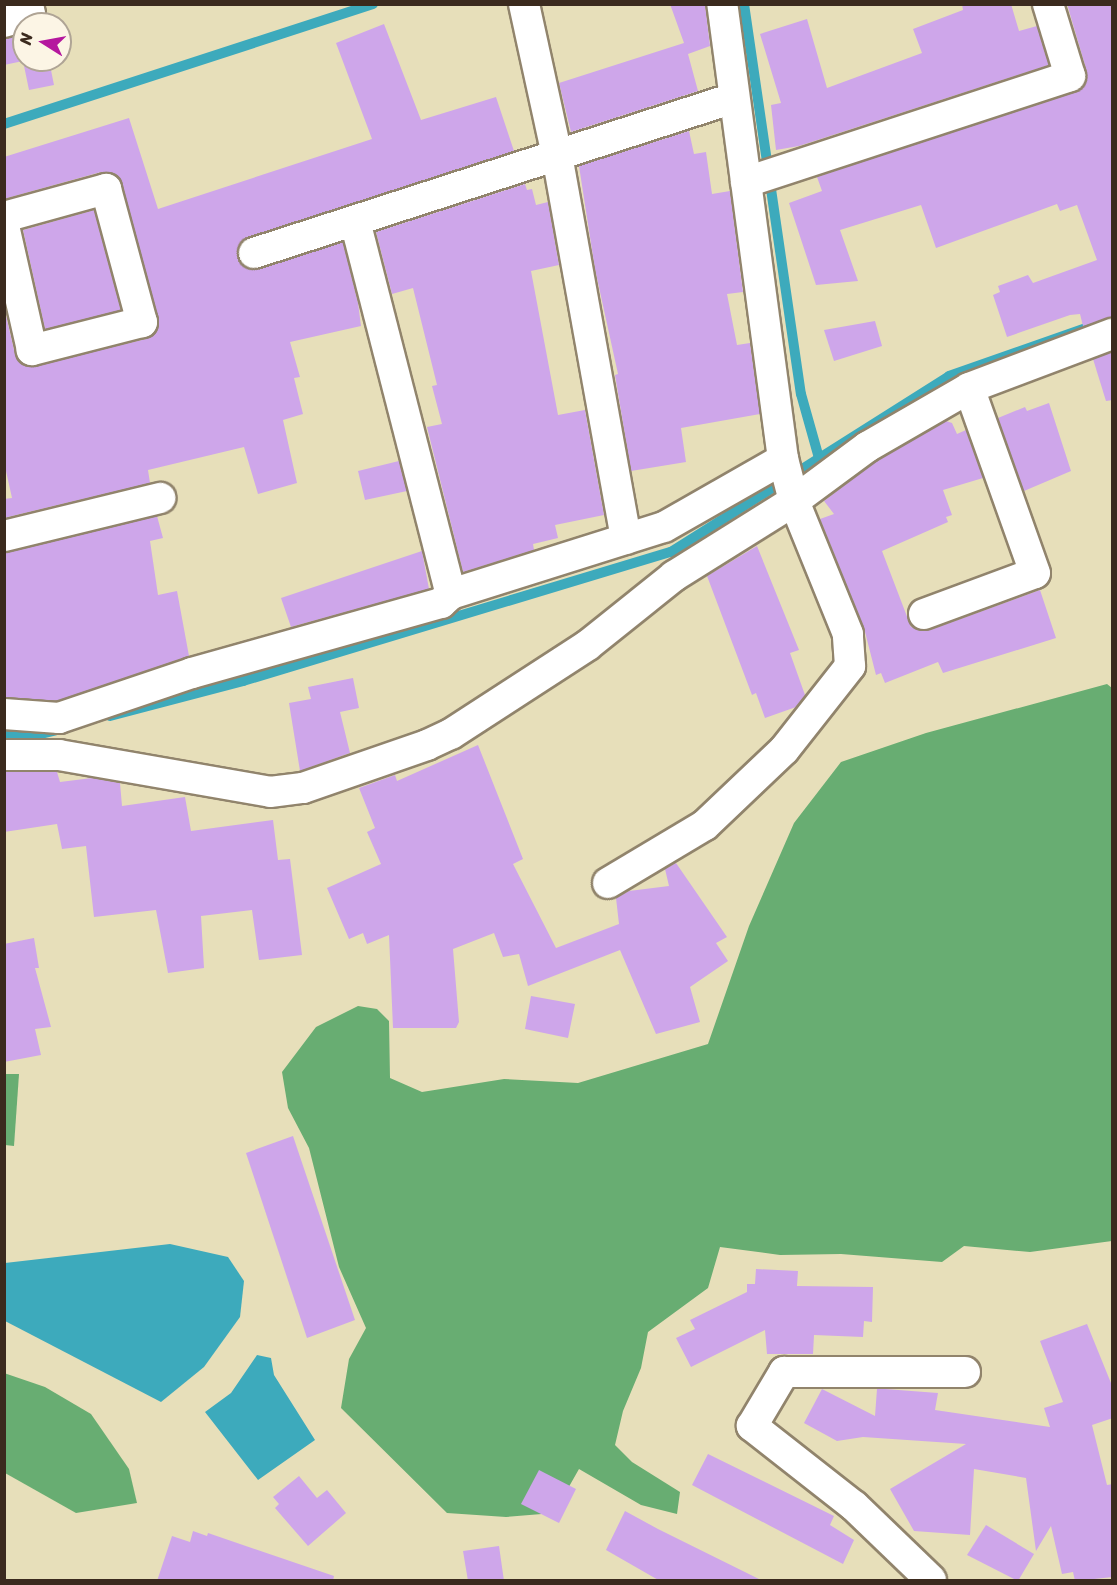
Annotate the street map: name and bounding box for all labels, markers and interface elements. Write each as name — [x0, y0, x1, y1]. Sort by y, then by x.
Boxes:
north arrow — [12, 12, 72, 72]
text: N — [11, 31, 41, 47]

